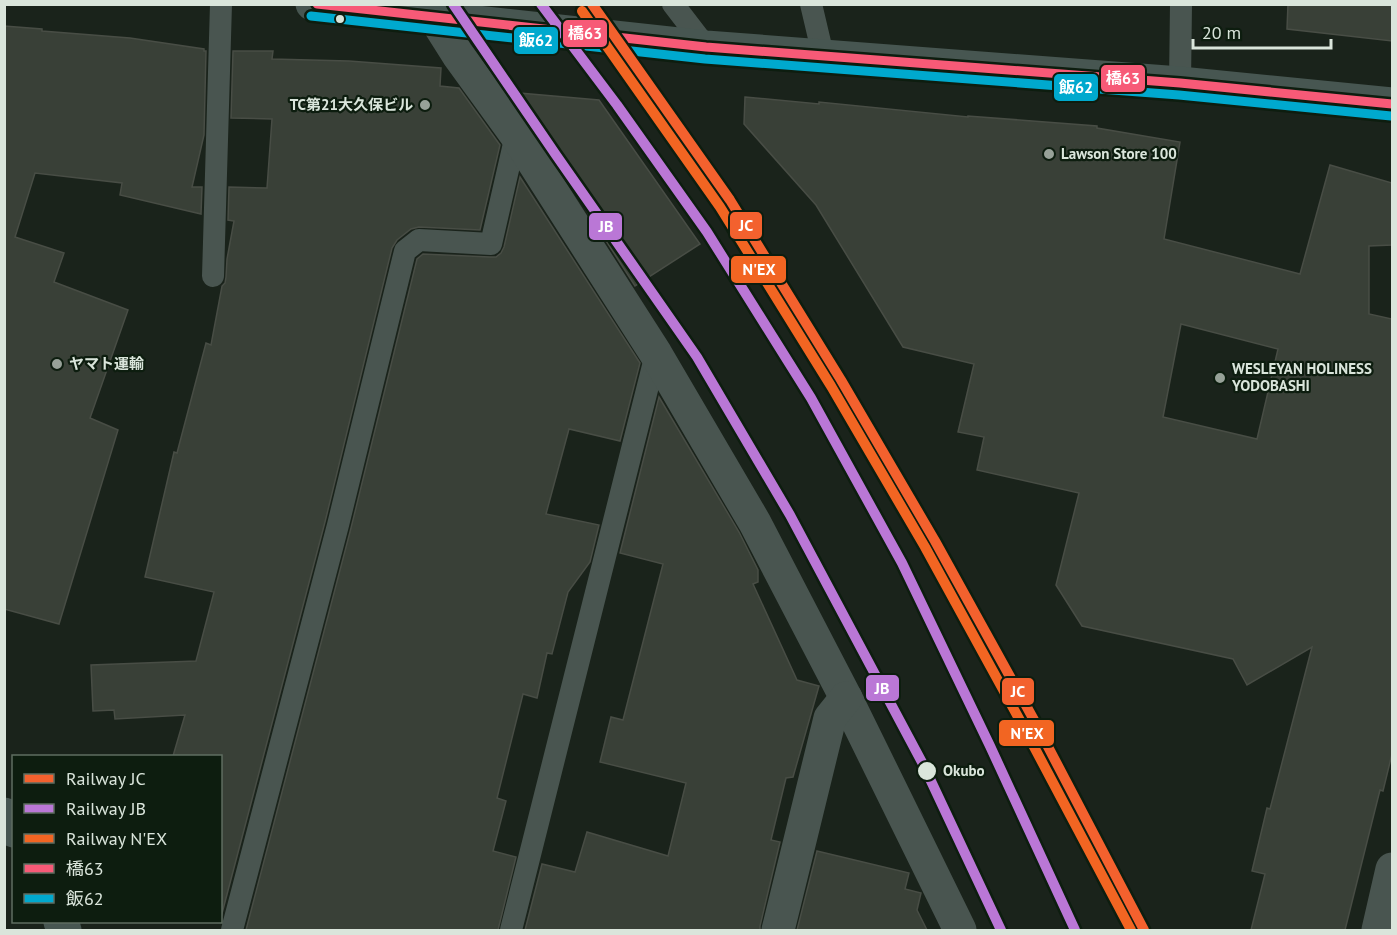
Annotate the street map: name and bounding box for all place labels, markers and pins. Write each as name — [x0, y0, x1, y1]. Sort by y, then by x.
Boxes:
unlabelled marker — [334, 13, 346, 25]
place label: TC第21大久保ビル — [290, 95, 413, 114]
marker: TC第21大久保ビル — [418, 98, 432, 112]
place label: Lawson Store 100 — [1061, 144, 1177, 163]
marker: Lawson Store 100 — [1042, 147, 1056, 161]
place label: ヤマト運輸 — [69, 354, 144, 373]
marker: ヤマト運輸 — [50, 357, 64, 371]
place label: WESLEYAN HOLINESS YODOBASHI — [1231, 359, 1372, 395]
marker: WESLEYAN HOLINESS YODOBASHI — [1213, 371, 1227, 385]
marker: Okubo — [916, 760, 938, 782]
place label: Okubo — [943, 761, 985, 780]

